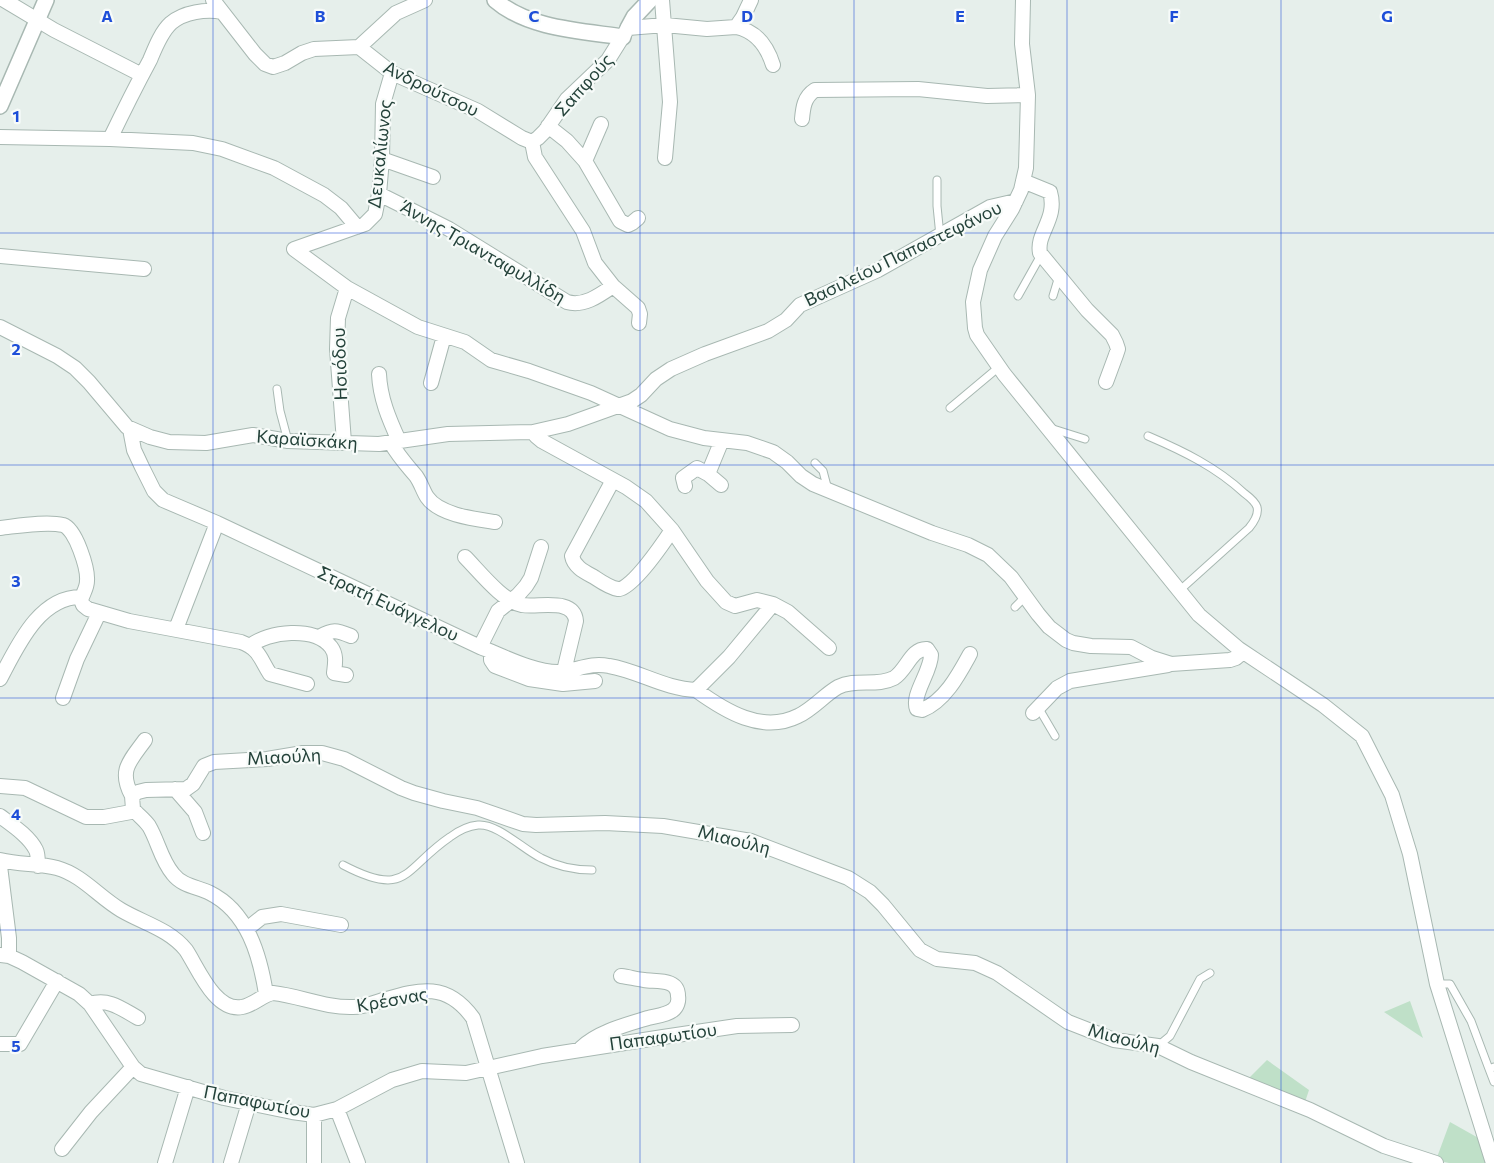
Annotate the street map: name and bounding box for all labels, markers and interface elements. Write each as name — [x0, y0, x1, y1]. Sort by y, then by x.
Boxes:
text: A — [101, 6, 113, 25]
text: B — [315, 6, 326, 25]
text: C — [529, 6, 540, 25]
text: D — [741, 6, 753, 25]
text: E — [955, 6, 965, 25]
text: F — [1169, 6, 1179, 25]
text: G — [1381, 6, 1393, 25]
street label: Σαπφούς — [550, 48, 617, 120]
street label: Ανδρούτσου — [380, 56, 483, 121]
street label: Δευκαλίωνος — [362, 98, 396, 209]
text: 1 — [12, 106, 20, 125]
street label: Άννης Τριανταφυλλίδη — [396, 194, 570, 307]
street label: Βασιλείου Παπαστεφάνου — [800, 196, 1005, 311]
street label: Ησιόδου — [327, 327, 351, 401]
text: 2 — [11, 339, 21, 358]
street label: Καραϊσκάκη — [256, 424, 359, 454]
street label: Στρατή Ευάγγελου — [314, 561, 462, 645]
text: 3 — [11, 571, 21, 590]
street label: Μιαούλη — [246, 743, 321, 769]
text: 4 — [11, 804, 21, 823]
street label: Μιαούλη — [696, 819, 773, 859]
street label: Κρέσνας — [355, 982, 429, 1016]
street label: Παπαφωτίου — [608, 1018, 718, 1054]
street label: Μιαούλη — [1086, 1018, 1163, 1058]
text: 5 — [11, 1036, 21, 1055]
street label: Παπαφωτίου — [202, 1080, 312, 1122]

